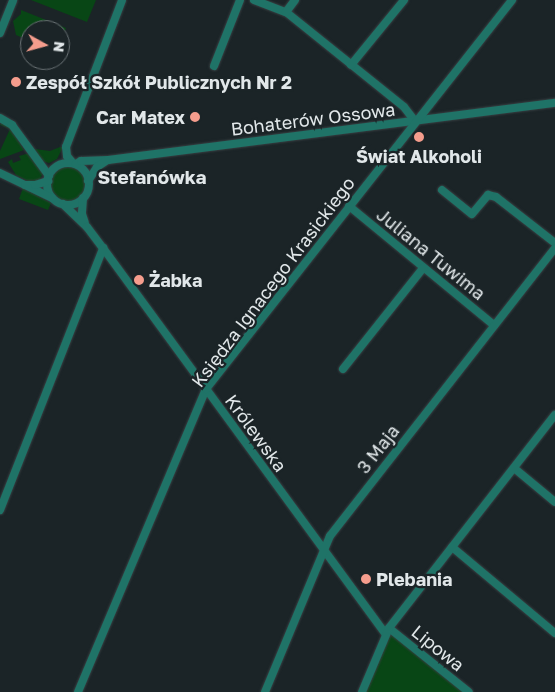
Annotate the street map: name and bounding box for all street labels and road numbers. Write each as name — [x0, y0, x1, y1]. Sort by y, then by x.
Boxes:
street label: Bohaterów Ossowa — [230, 98, 396, 140]
street label: Księdza Ignacego Krasickiego — [187, 173, 359, 391]
street label: Juliana Tuwima — [372, 204, 490, 304]
street label: Królewska — [221, 390, 291, 476]
street label: 3 Maja — [352, 420, 404, 478]
street label: Lipowa — [407, 620, 469, 676]

